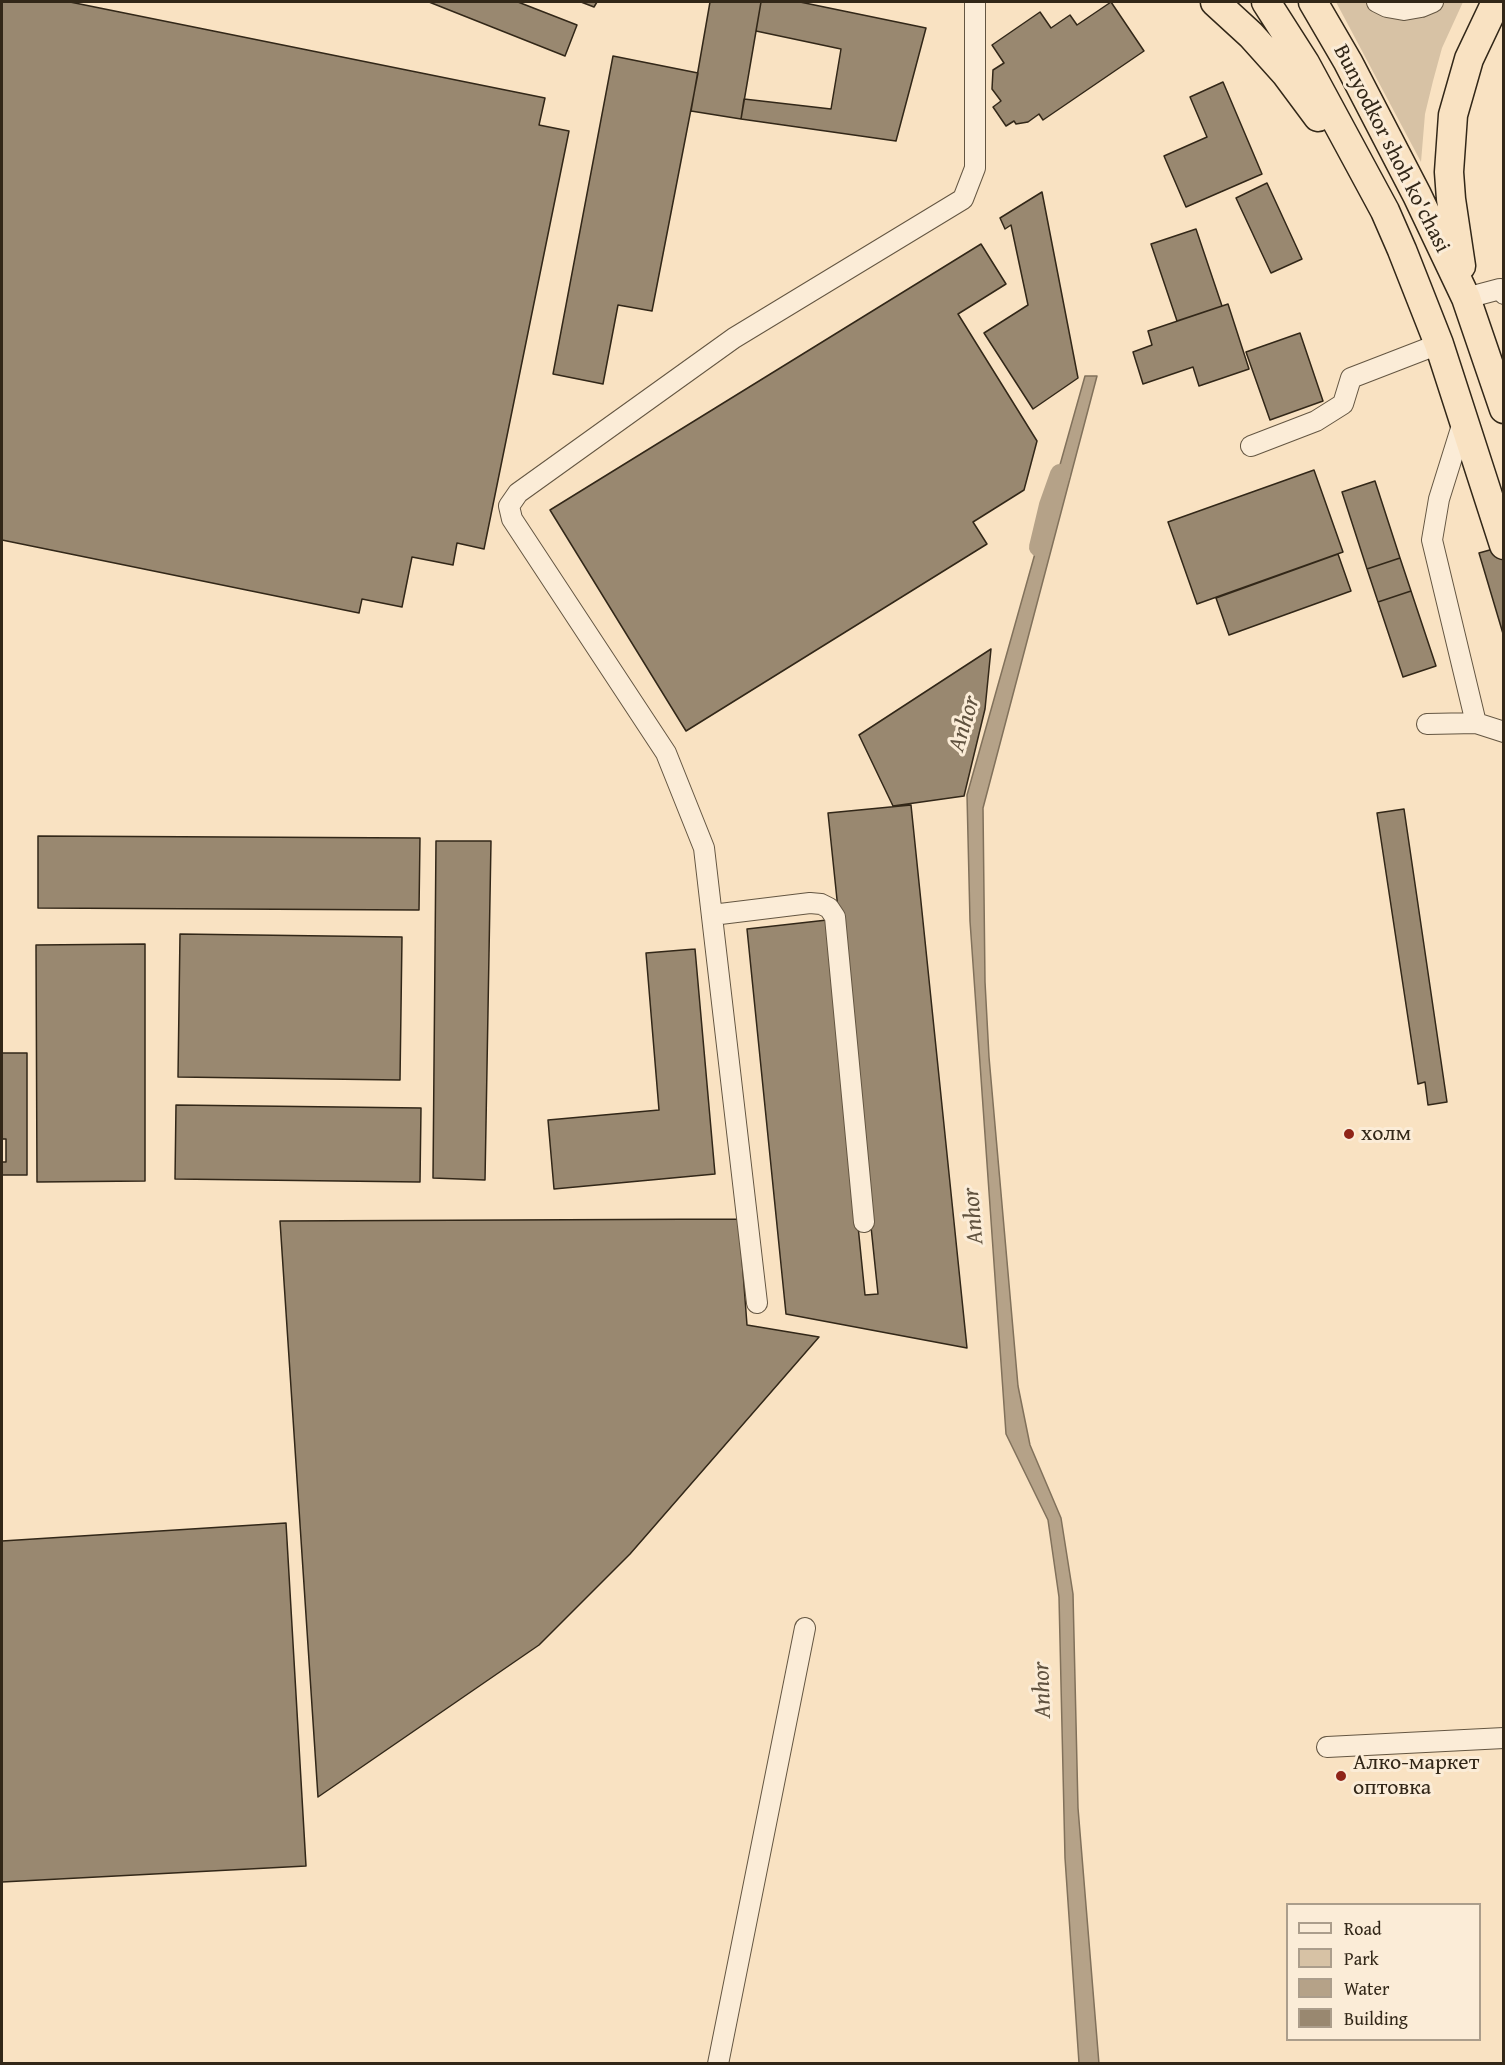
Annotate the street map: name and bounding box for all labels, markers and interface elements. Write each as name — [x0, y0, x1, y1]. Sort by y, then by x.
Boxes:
street label: Bunyodkor shoh ko'chasi — [1327, 40, 1455, 258]
water label: Anhor — [943, 692, 987, 756]
place label: холм — [1361, 1121, 1411, 1147]
marker: холм — [1342, 1127, 1356, 1141]
water label: Anhor — [957, 1186, 991, 1246]
water label: Anhor — [1028, 1661, 1058, 1719]
place label: Алко-маркет оптовка — [1353, 1750, 1479, 1802]
marker: Алко-маркет оптовка — [1334, 1769, 1348, 1783]
legend — [1286, 1903, 1481, 2041]
text: Road — [1344, 1915, 1382, 1942]
text: Park — [1344, 1945, 1379, 1972]
text: Water — [1344, 1975, 1389, 2002]
text: Building — [1344, 2005, 1408, 2032]

